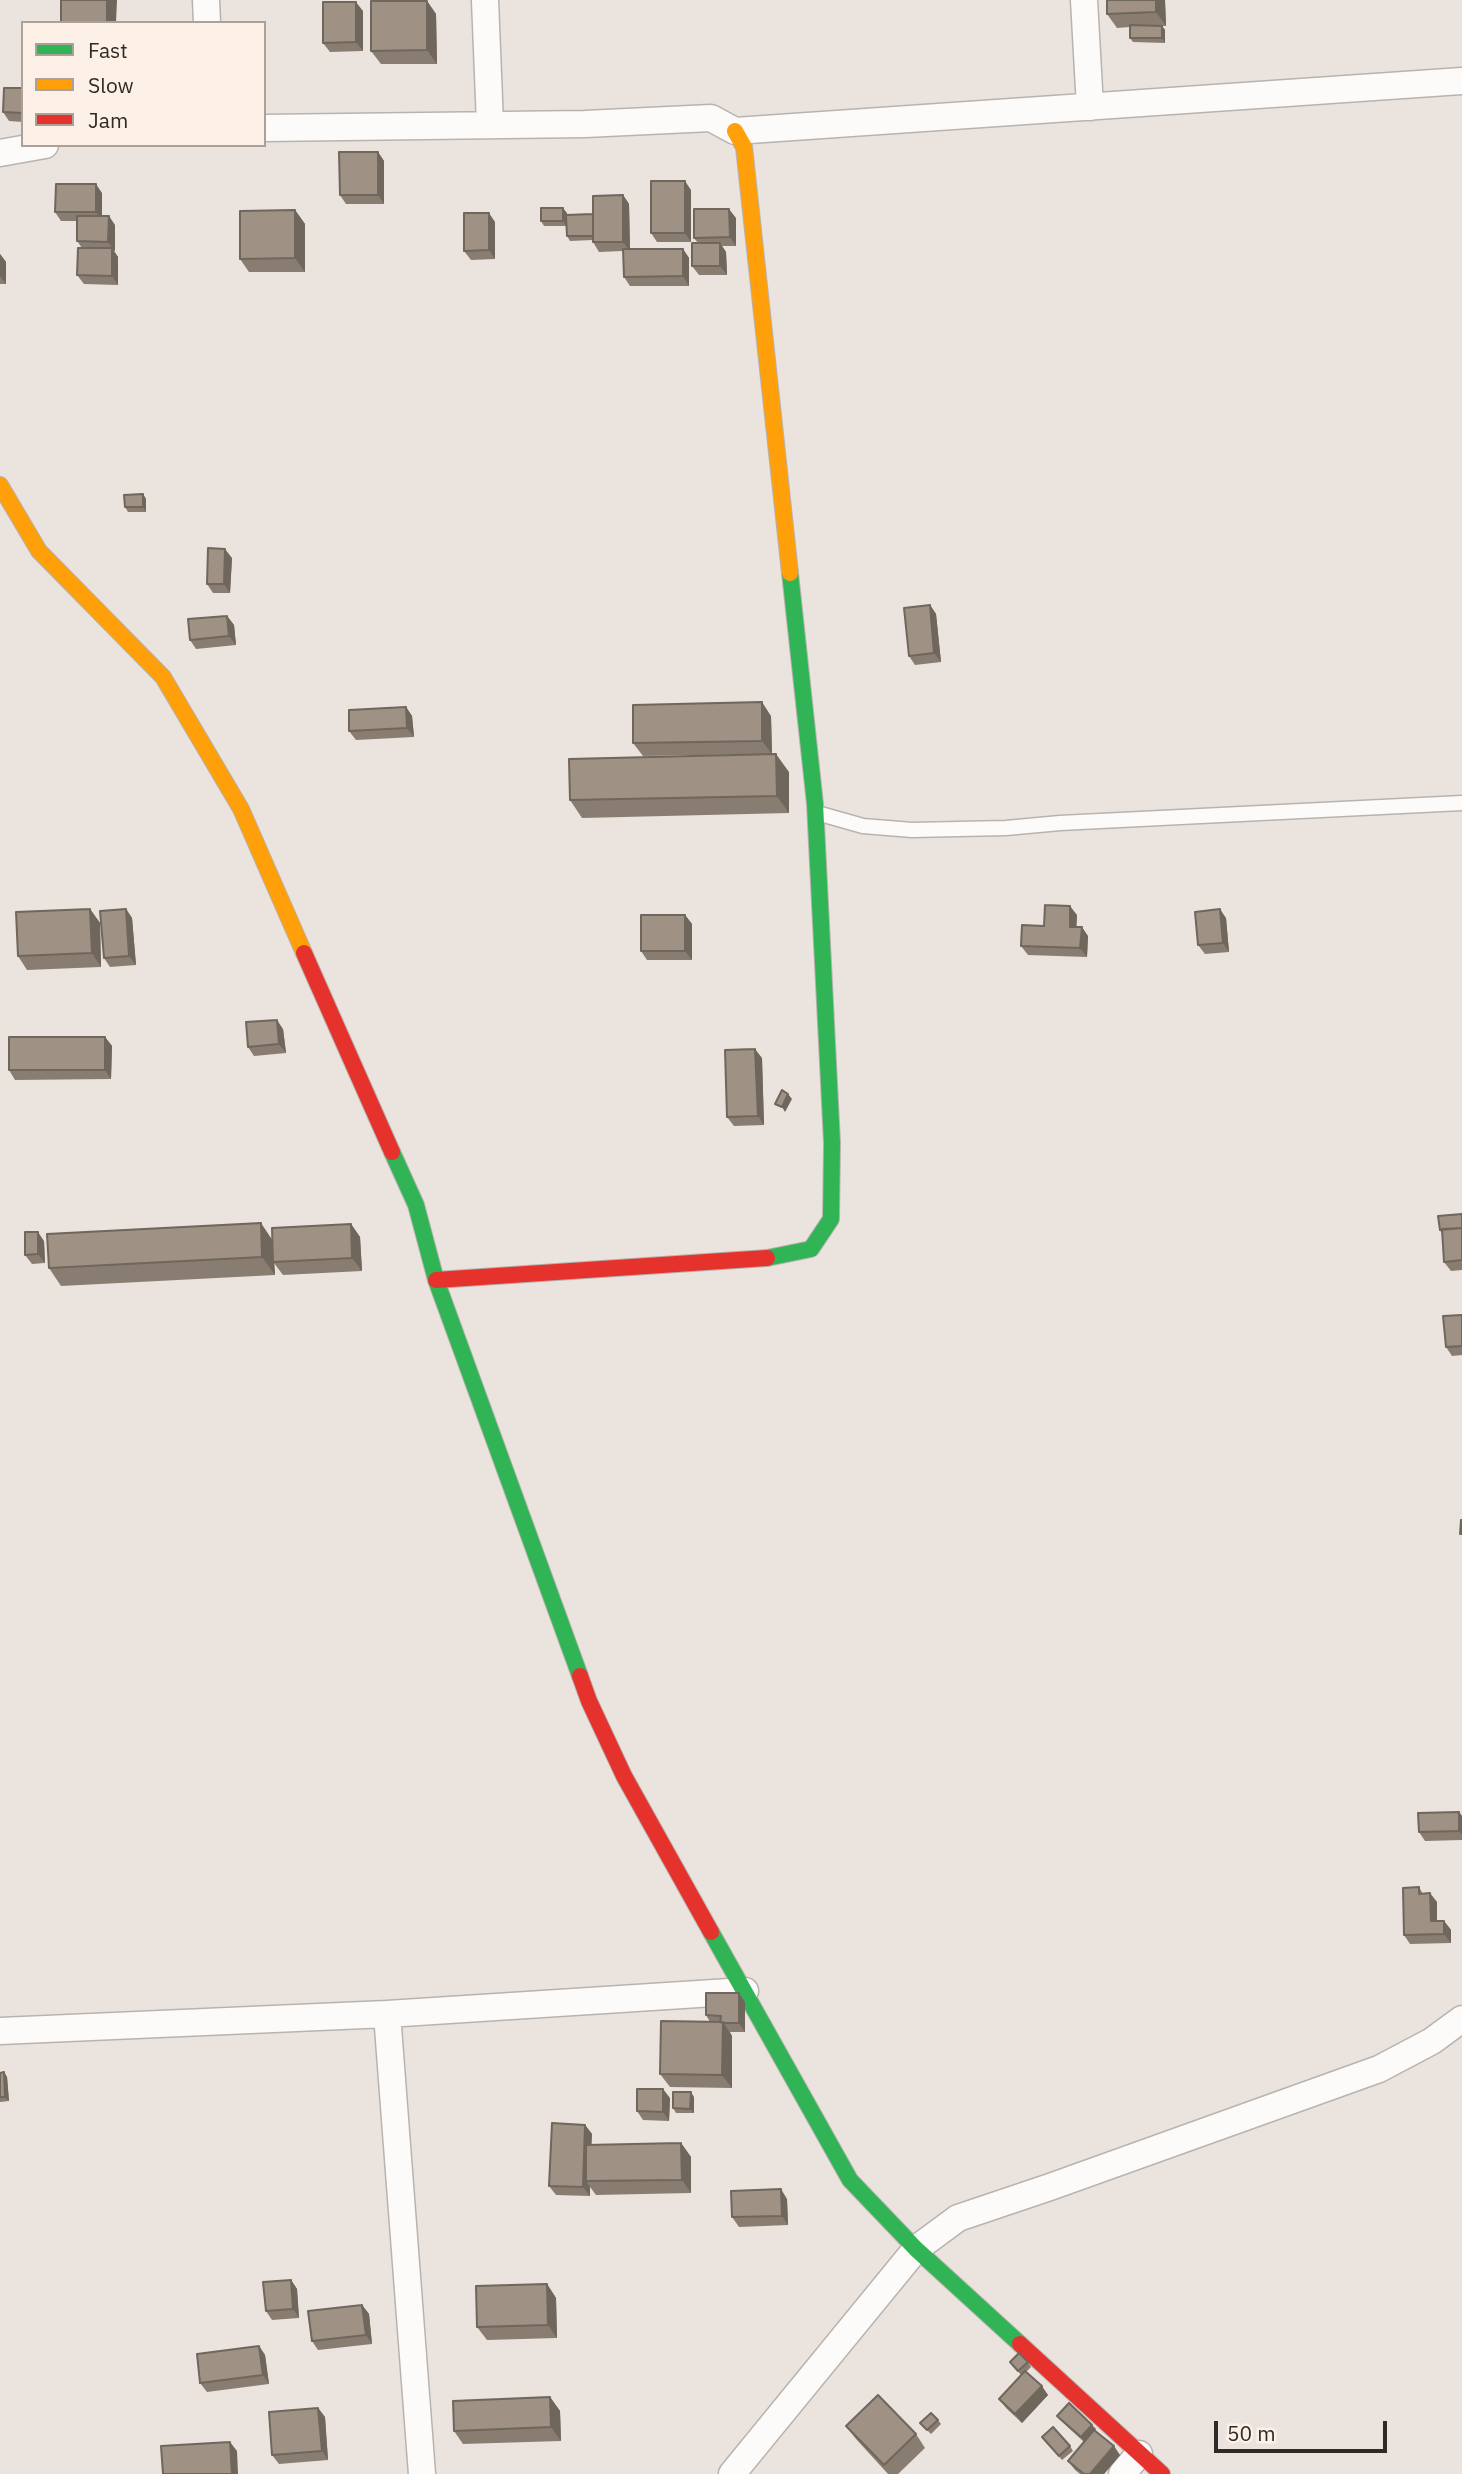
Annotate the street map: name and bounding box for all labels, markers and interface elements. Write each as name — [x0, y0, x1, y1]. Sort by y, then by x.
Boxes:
legend — [21, 21, 266, 147]
text: Fast — [88, 36, 128, 64]
text: Slow — [88, 71, 134, 99]
text: Jam — [88, 106, 128, 134]
scale bar — [1217, 2408, 1390, 2452]
text: 50 m — [1227, 2419, 1276, 2447]

